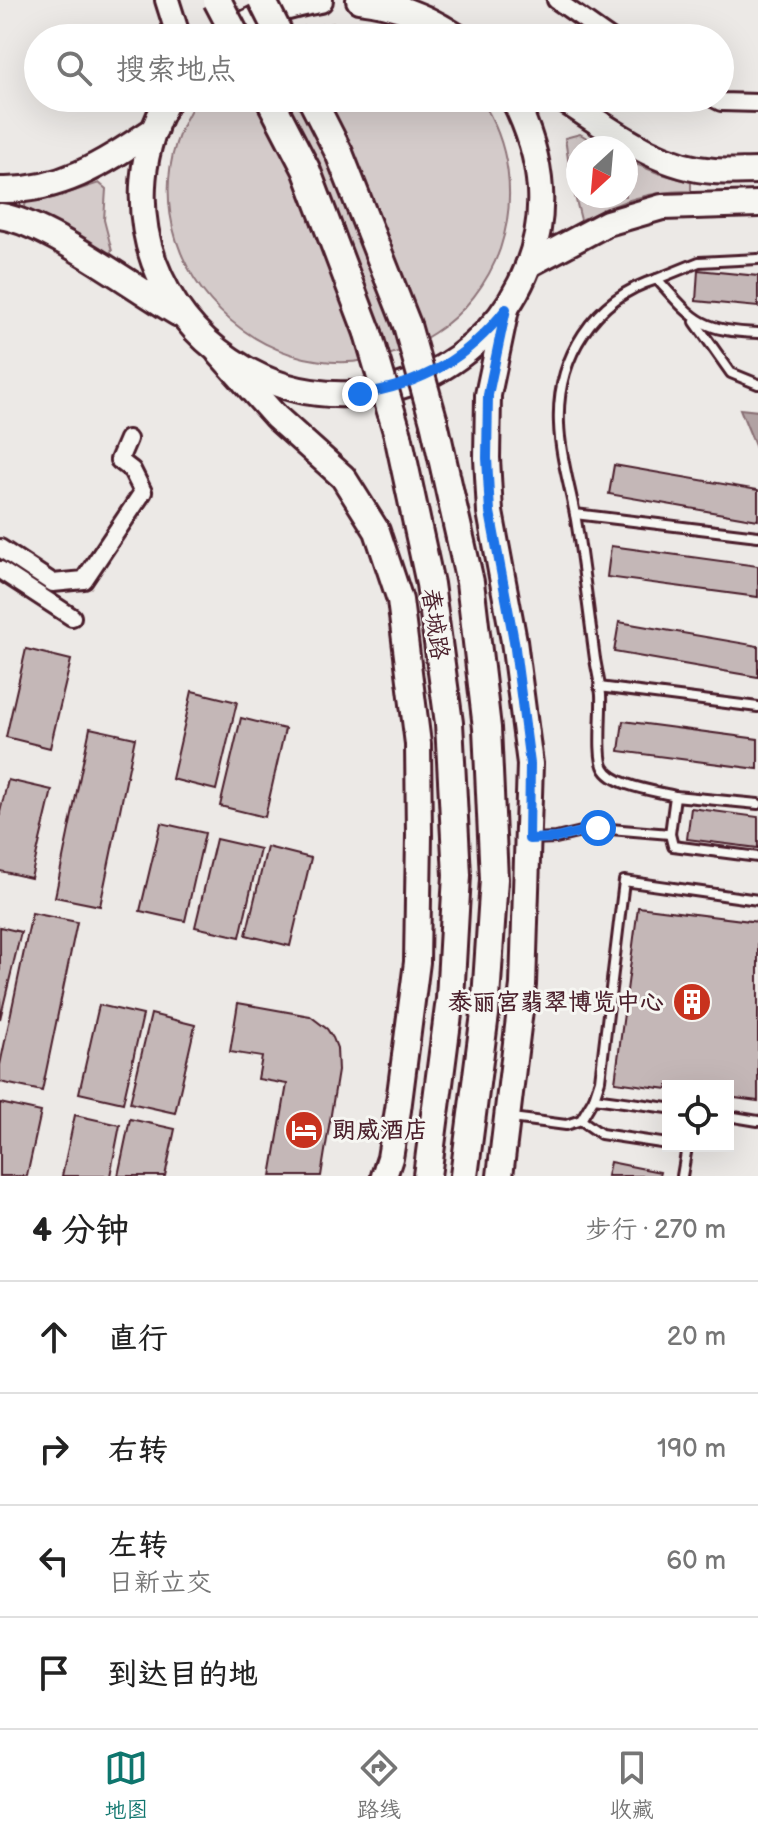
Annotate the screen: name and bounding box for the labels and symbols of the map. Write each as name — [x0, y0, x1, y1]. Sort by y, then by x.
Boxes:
north arrow — [566, 136, 638, 208]
route end — [342, 376, 378, 412]
street label: 春城路 — [416, 586, 454, 662]
route start — [580, 810, 616, 846]
building icon: 泰丽宫翡翠博览中心 — [671, 981, 713, 1023]
place label: 泰丽宫翡翠博览中心 — [448, 988, 664, 1017]
hotel icon: 朗威酒店 — [283, 1109, 325, 1151]
place label: 朗威酒店 — [332, 1116, 428, 1145]

